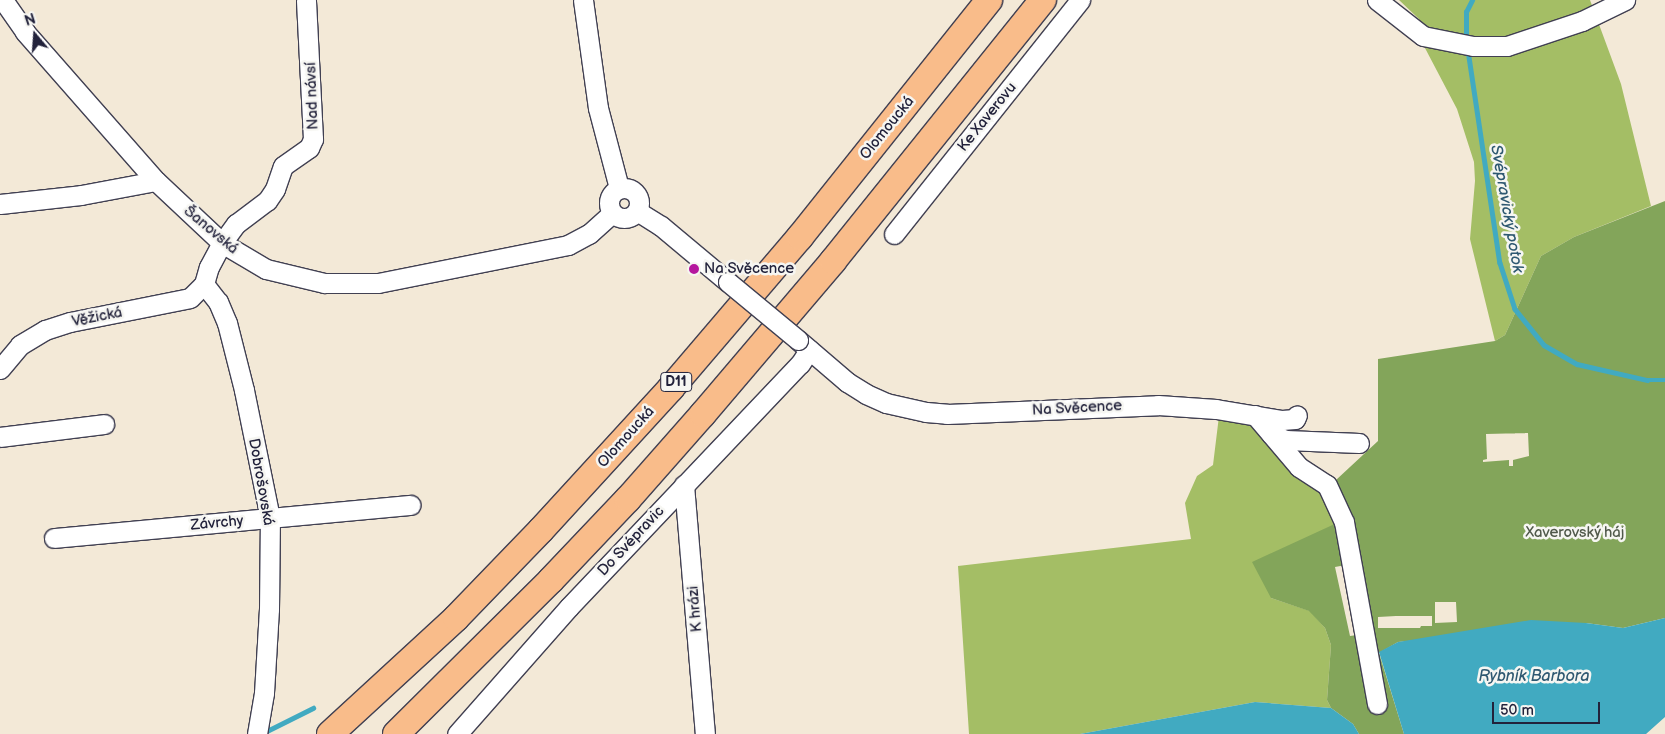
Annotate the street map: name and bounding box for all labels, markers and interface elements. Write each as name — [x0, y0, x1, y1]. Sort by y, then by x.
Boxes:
north arrow — [10, 10, 60, 60]
text: N — [23, 11, 38, 30]
street label: Nad návsí — [302, 62, 322, 130]
street label: Ke Xaverovu — [953, 79, 1021, 155]
street label: Olomoucká — [856, 93, 918, 163]
water label: Svépravický potok — [1485, 143, 1527, 275]
street label: Šanovská — [180, 202, 242, 258]
place label: Na Svěcence — [704, 260, 794, 278]
marker: Na Svěcence — [688, 263, 700, 275]
street label: Věžická — [70, 303, 124, 331]
road number: D11 — [660, 371, 692, 394]
street label: Na Svěcence — [1031, 397, 1123, 419]
street label: Olomoucká — [594, 403, 658, 471]
street label: Dobrošovská — [244, 437, 278, 527]
street label: Do Svépravic — [594, 502, 668, 580]
street label: Závrchy — [190, 512, 244, 534]
park label: Xaverovský háj — [1525, 524, 1625, 542]
street label: K hrázi — [684, 585, 706, 633]
water label: Rybník Barbora — [1478, 667, 1590, 687]
scale bar — [1495, 692, 1602, 724]
text: 50 m — [1500, 701, 1534, 720]

